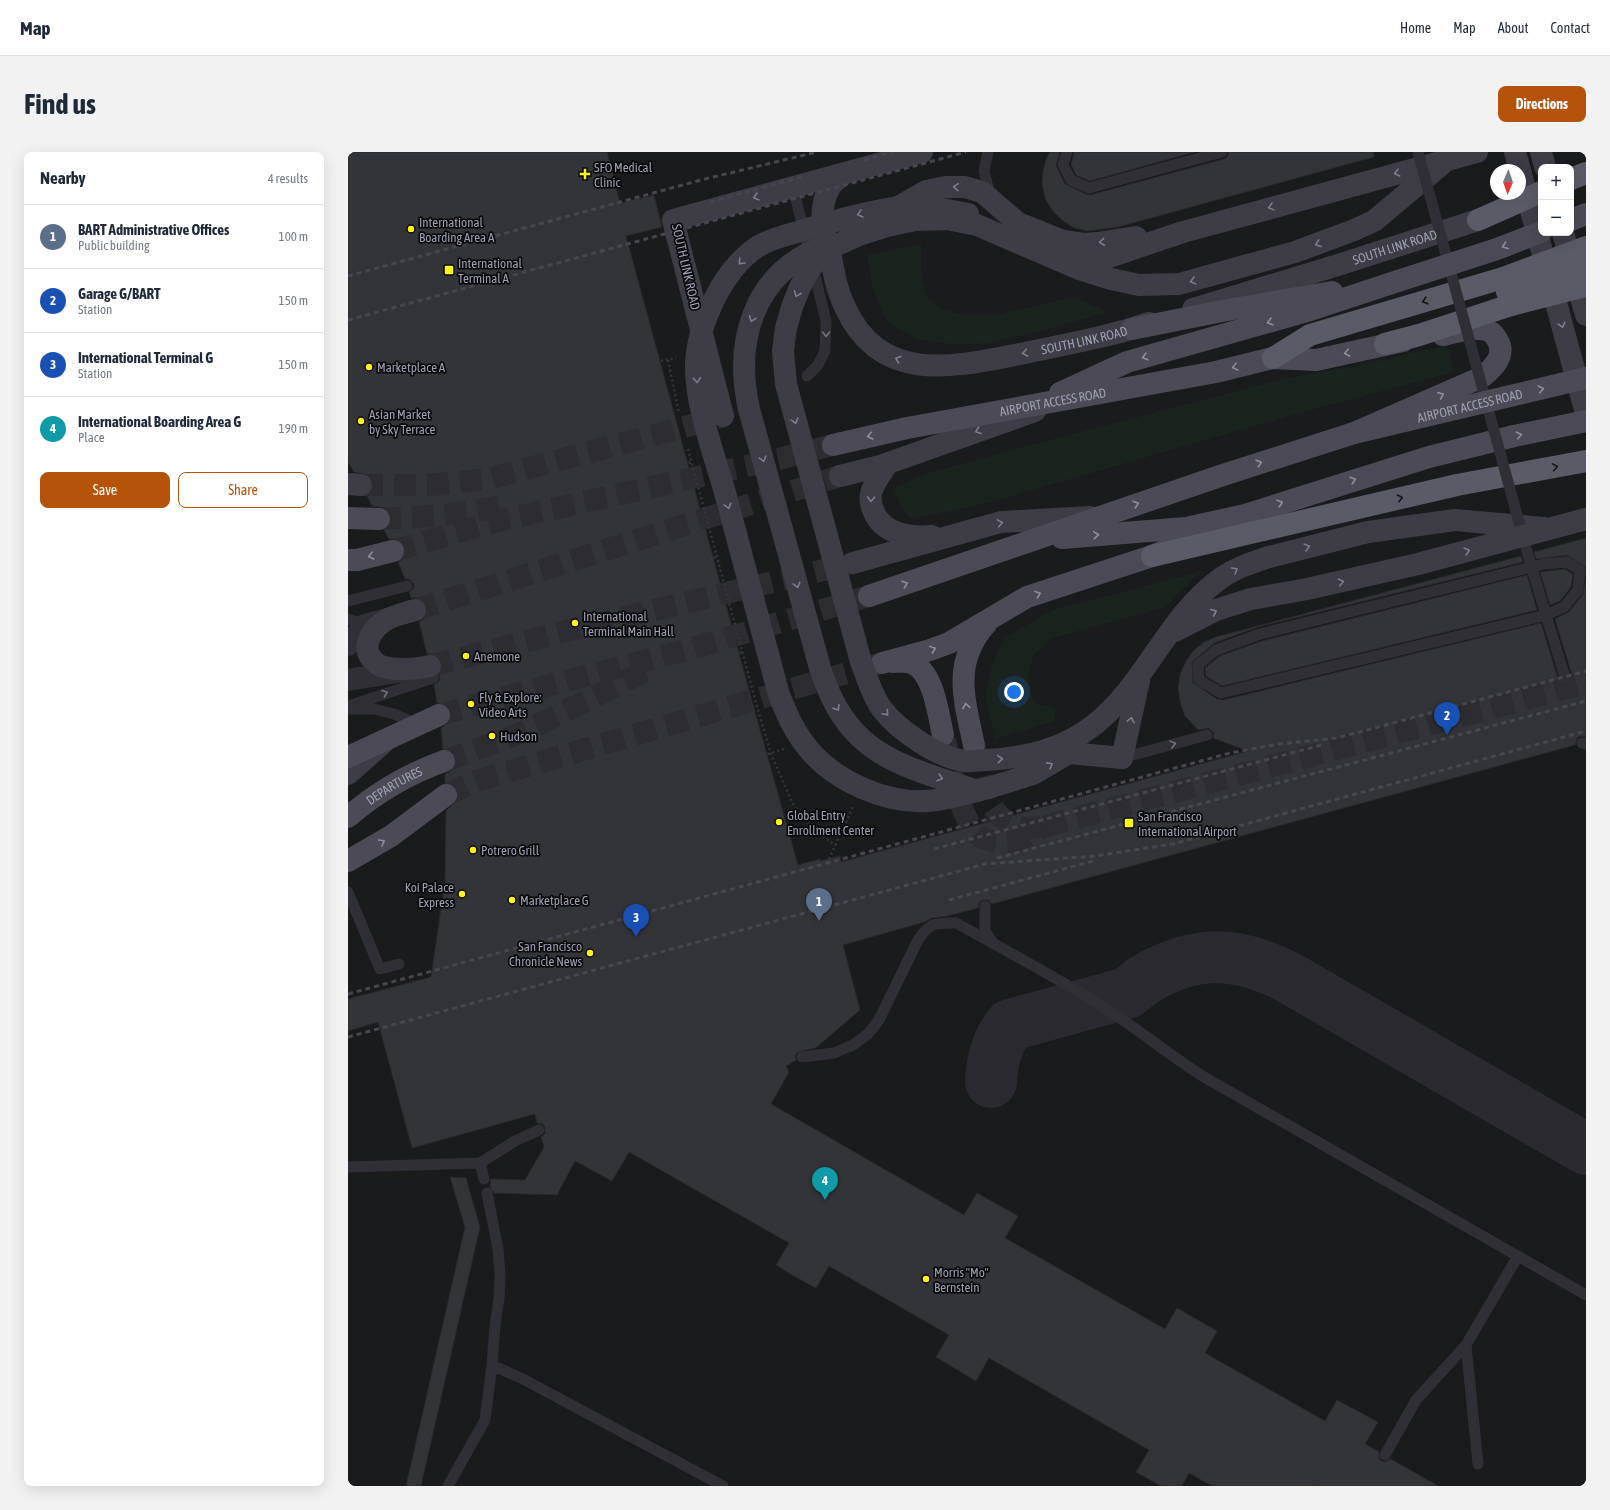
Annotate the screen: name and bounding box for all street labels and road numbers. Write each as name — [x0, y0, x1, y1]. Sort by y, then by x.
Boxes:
street label: SOUTH LINK ROAD — [669, 223, 703, 311]
street label: SOUTH LINK ROAD — [1351, 226, 1439, 267]
street label: SOUTH LINK ROAD — [1040, 323, 1129, 357]
street label: AIRPORT ACCESS ROAD — [998, 385, 1107, 419]
street label: AIRPORT ACCESS ROAD — [1416, 386, 1524, 425]
street label: DEPARTURES — [363, 763, 425, 808]

